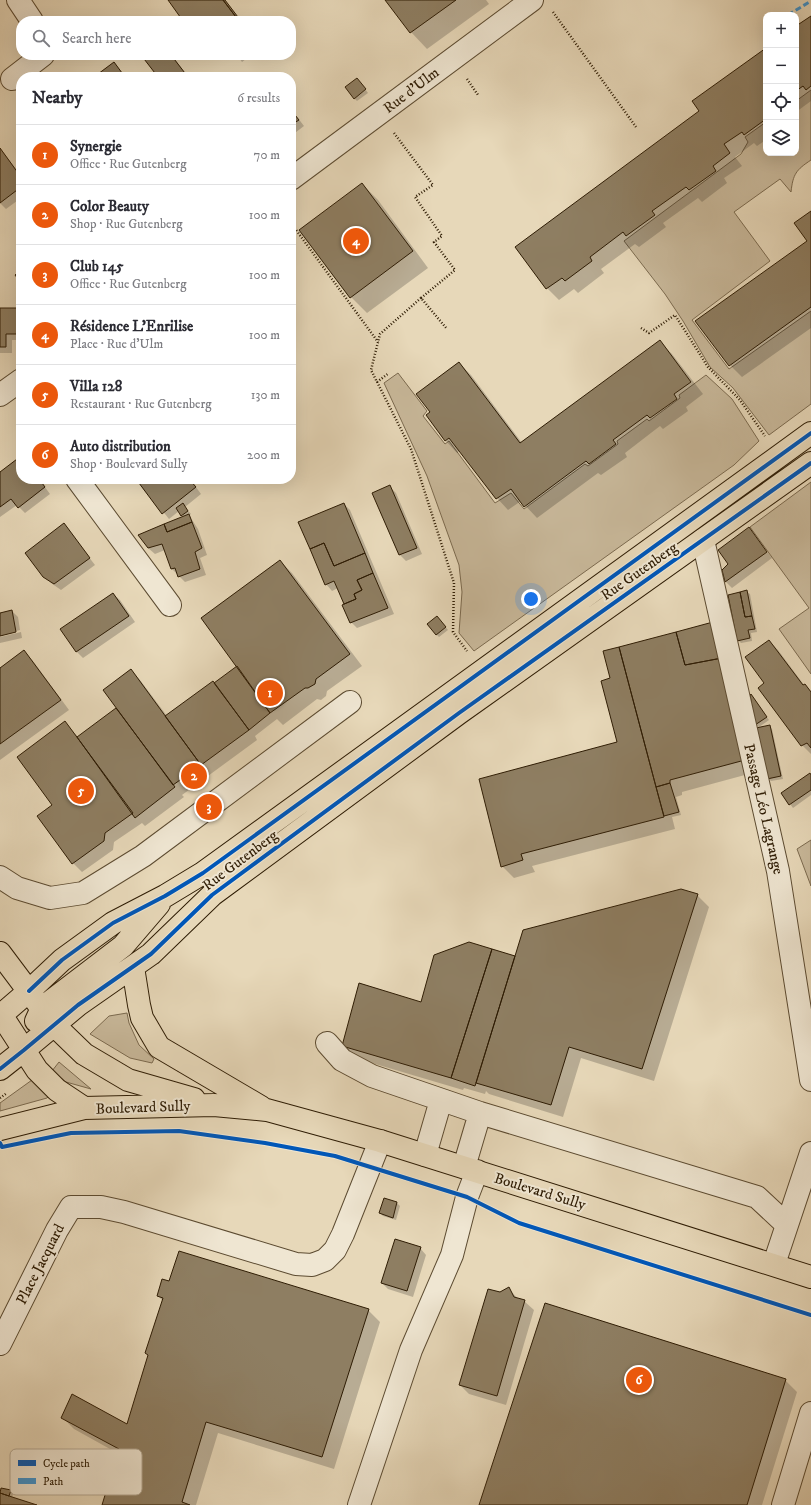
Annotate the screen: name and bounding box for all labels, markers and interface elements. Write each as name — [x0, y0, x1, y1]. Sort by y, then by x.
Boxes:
map controls — [763, 12, 799, 156]
button: + — [763, 12, 799, 48]
search box — [16, 16, 296, 60]
icon: search — [30, 27, 52, 49]
text: Search here — [62, 29, 131, 48]
button: − — [763, 48, 799, 84]
street label: Rue d'Ulm — [379, 63, 443, 118]
button: locate — [763, 84, 799, 120]
text: Nearby — [32, 87, 82, 109]
text: 6 results — [237, 90, 280, 106]
button: layers — [763, 120, 799, 156]
text: Synergie — [70, 137, 122, 156]
text: 1 — [43, 147, 47, 163]
text: 70 m — [254, 147, 280, 163]
text: Office · Rue Gutenberg — [70, 156, 186, 172]
text: Color Beauty — [70, 197, 149, 216]
text: 2 — [42, 207, 48, 223]
text: 100 m — [249, 207, 280, 223]
text: Shop · Rue Gutenberg — [70, 216, 183, 232]
pin: 4 — [343, 226, 369, 256]
text: Club 145 — [70, 257, 123, 276]
text: 3 — [43, 267, 47, 283]
text: 100 m — [249, 267, 280, 283]
text: Office · Rue Gutenberg — [70, 276, 186, 292]
text: Résidence L'Enrilise — [70, 317, 193, 336]
text: 4 — [41, 327, 49, 343]
text: 100 m — [249, 327, 280, 343]
text: Place · Rue d'Ulm — [70, 336, 163, 352]
text: Villa 128 — [70, 377, 122, 396]
text: 5 — [42, 387, 48, 403]
text: 130 m — [251, 387, 280, 403]
text: Restaurant · Rue Gutenberg — [70, 396, 212, 412]
text: Auto distribution — [70, 437, 171, 456]
text: 6 — [42, 447, 48, 463]
text: 200 m — [247, 447, 280, 463]
text: Shop · Boulevard Sully — [70, 456, 187, 472]
street label: Rue Gutenberg — [597, 538, 682, 605]
your location — [521, 589, 541, 609]
pin: 1 — [257, 678, 283, 708]
street label: Passage Léo Lagrange — [739, 742, 788, 876]
pin: 2 — [181, 761, 207, 791]
pin: 5 — [68, 776, 94, 806]
pin: 3 — [196, 792, 222, 822]
street label: Rue Gutenberg — [199, 826, 282, 895]
street label: Boulevard Sully — [95, 1096, 192, 1119]
street label: Boulevard Sully — [492, 1169, 589, 1215]
street label: Place Jacquard — [12, 1220, 69, 1308]
pin: 6 — [626, 1365, 652, 1395]
legend — [10, 1449, 142, 1495]
text: Cycle path — [43, 1457, 90, 1471]
text: Path — [43, 1475, 64, 1489]

